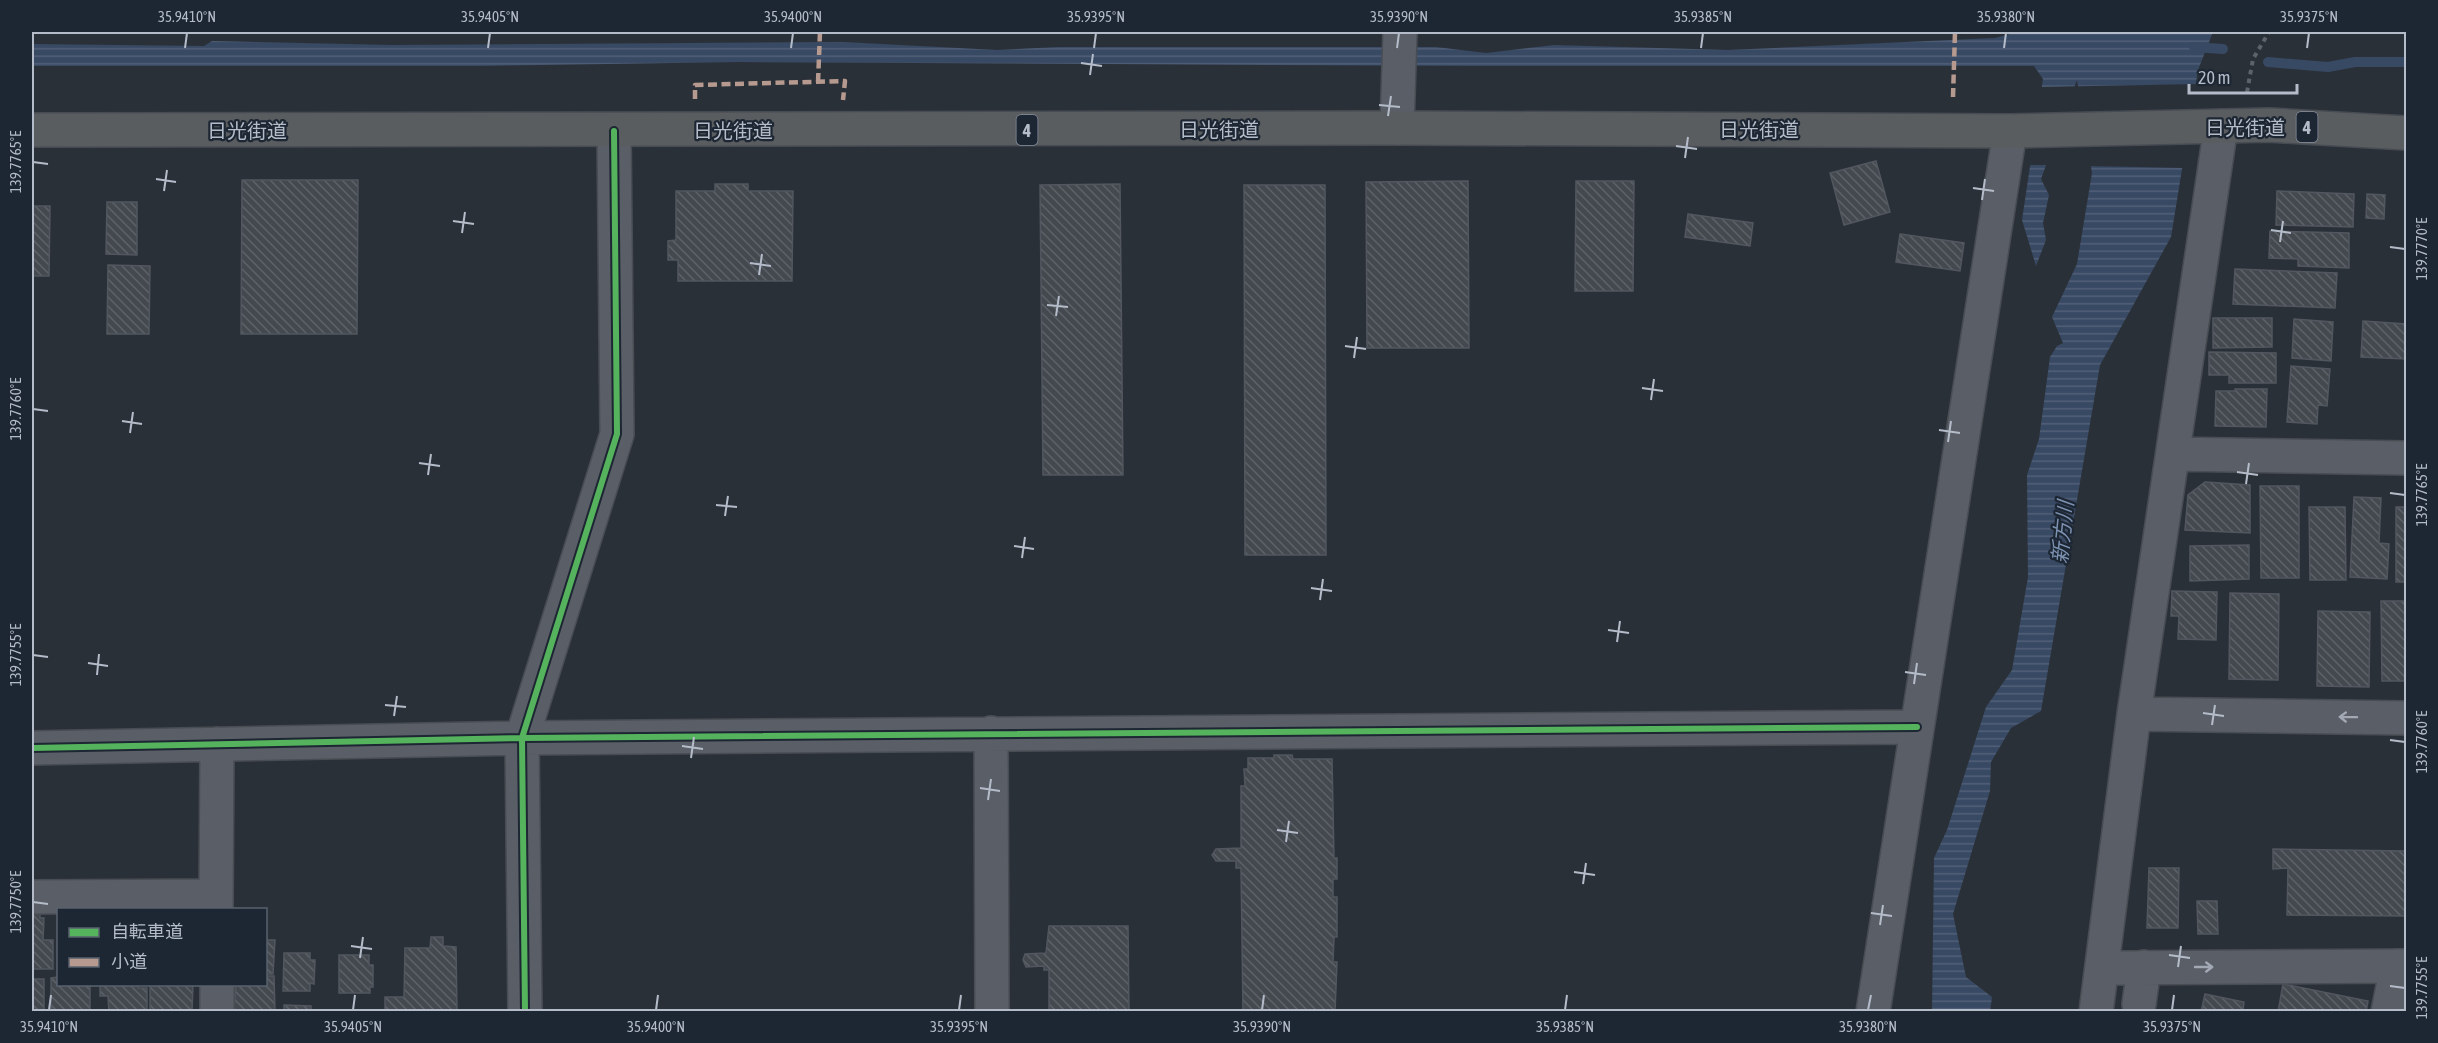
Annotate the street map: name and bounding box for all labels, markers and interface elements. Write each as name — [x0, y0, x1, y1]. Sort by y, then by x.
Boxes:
text: 35.9410°N — [158, 8, 216, 25]
text: 35.9405°N — [461, 8, 519, 25]
text: 35.9400°N — [764, 8, 822, 25]
text: 35.9395°N — [1067, 8, 1125, 25]
text: 35.9390°N — [1370, 8, 1428, 25]
text: 35.9385°N — [1674, 8, 1732, 25]
text: 35.9380°N — [1977, 8, 2035, 25]
text: 35.9375°N — [2280, 8, 2338, 25]
scale bar — [2189, 57, 2297, 95]
text: 20 m — [2198, 67, 2230, 88]
road number: 4 — [2296, 112, 2318, 142]
road number: 4 — [1016, 115, 1038, 145]
street label: 日光街道 — [2205, 116, 2285, 139]
street label: 日光街道 — [1179, 118, 1259, 141]
street label: 日光街道 — [1719, 118, 1799, 141]
street label: 日光街道 — [207, 119, 287, 142]
street label: 日光街道 — [693, 119, 773, 142]
text: 139.7765°E — [7, 130, 24, 193]
text: 139.7770°E — [2413, 217, 2430, 280]
text: 139.7760°E — [7, 377, 24, 440]
text: 139.7765°E — [2413, 463, 2430, 526]
water label: 新方川 — [2047, 497, 2077, 565]
text: 139.7755°E — [7, 623, 24, 686]
text: 139.7760°E — [2413, 710, 2430, 773]
one-way arrow — [2339, 711, 2359, 723]
text: 139.7750°E — [7, 870, 24, 933]
legend — [57, 908, 267, 986]
text: 自転車道 — [111, 921, 183, 942]
text: 小道 — [111, 951, 147, 972]
text: 139.7755°E — [2413, 956, 2430, 1019]
one-way arrow — [2193, 961, 2213, 973]
text: 35.9410°N — [20, 1018, 78, 1035]
text: 35.9405°N — [324, 1018, 382, 1035]
text: 35.9400°N — [627, 1018, 685, 1035]
text: 35.9395°N — [930, 1018, 988, 1035]
text: 35.9390°N — [1233, 1018, 1291, 1035]
text: 35.9385°N — [1536, 1018, 1594, 1035]
text: 35.9380°N — [1839, 1018, 1897, 1035]
text: 35.9375°N — [2143, 1018, 2201, 1035]

